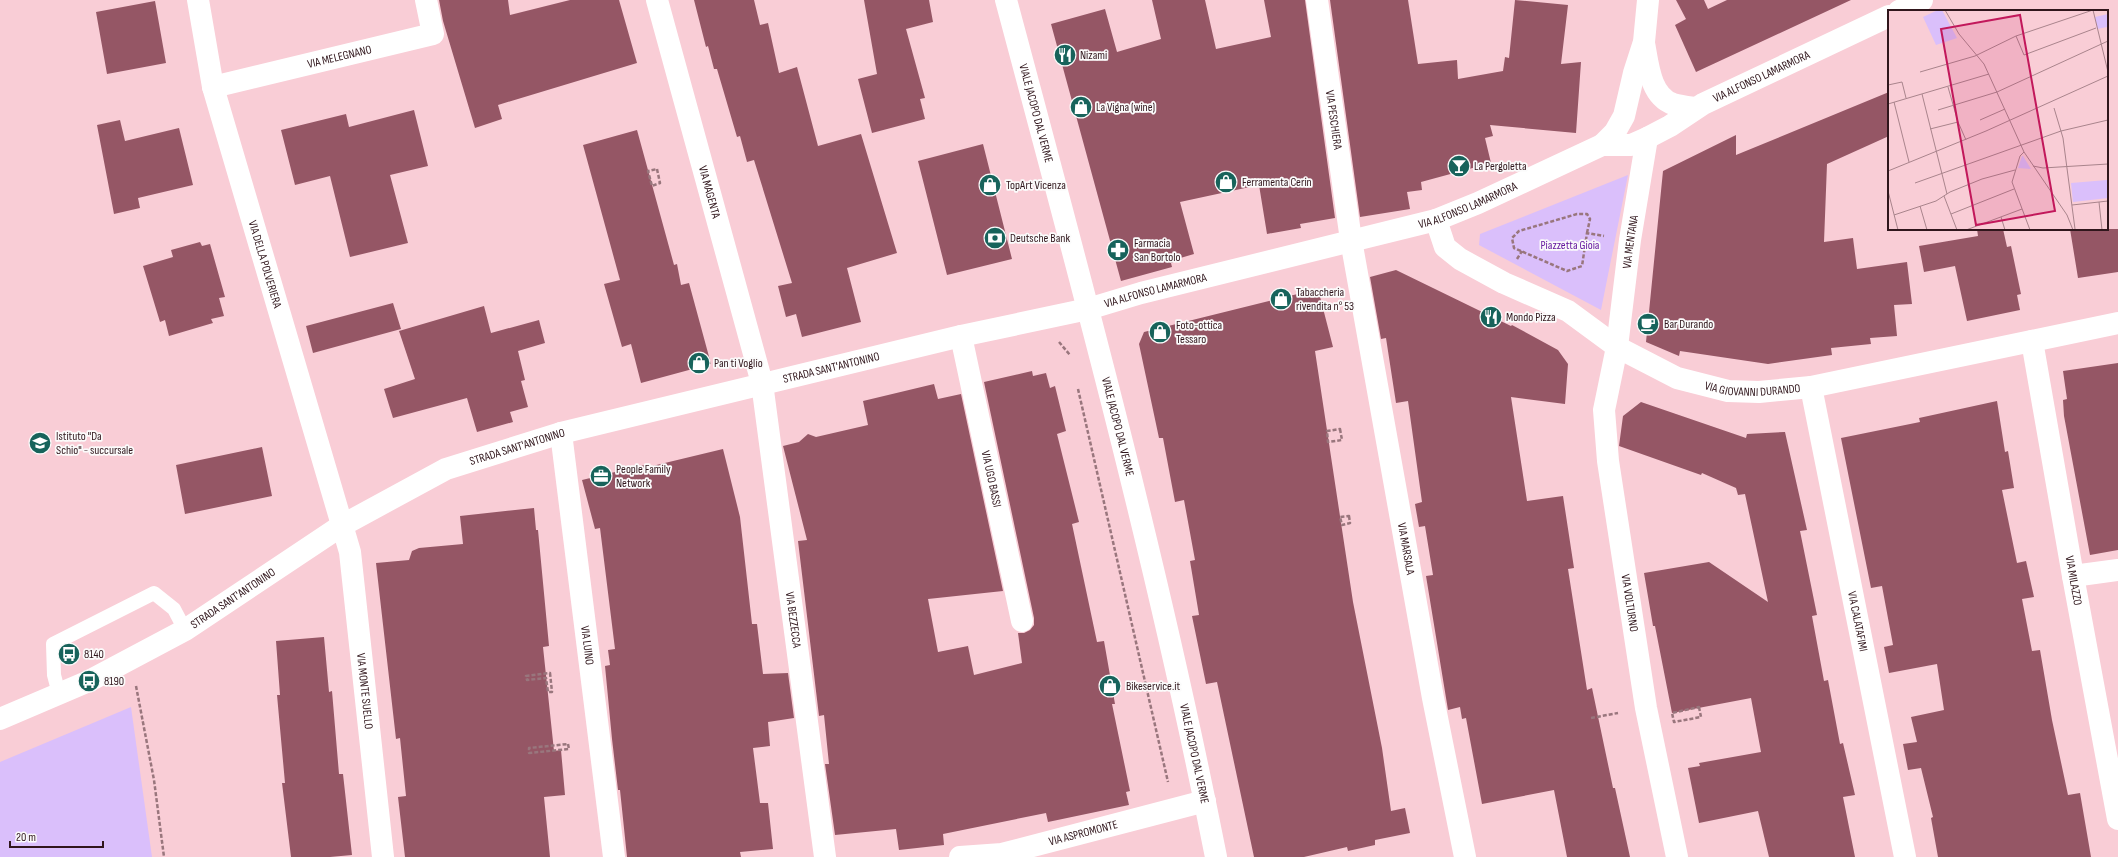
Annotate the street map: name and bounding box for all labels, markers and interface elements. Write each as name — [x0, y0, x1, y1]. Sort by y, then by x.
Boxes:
inset map — [1888, 10, 2108, 230]
street label: VIA MELEGNANO — [306, 42, 373, 72]
restaurant icon: Nizami — [1052, 42, 1078, 68]
street label: VIA ALFONSO LAMARMORA — [1711, 47, 1813, 106]
place label: Nizami — [1080, 48, 1107, 63]
street label: VIALE JACOPO DAL VERME — [1015, 62, 1056, 164]
street label: VIA PESCHIERA — [1322, 89, 1345, 151]
shop icon: La Vigna (wine) — [1068, 94, 1094, 120]
place label: La Vigna (wine) — [1096, 100, 1155, 115]
bar icon: La Pergoletta — [1446, 153, 1472, 179]
place label: La Pergoletta — [1474, 159, 1527, 174]
street label: VIA MAGENTA — [695, 164, 724, 221]
shop icon: Ferramenta Cerin — [1213, 169, 1239, 195]
shop icon: TopArt Vicenza — [977, 172, 1003, 198]
place label: Ferramenta Cerin — [1242, 175, 1312, 190]
place label: TopArt Vicenza — [1006, 178, 1066, 193]
street label: VIA ALFONSO LAMARMORA — [1417, 178, 1520, 232]
street label: VIA MENTANA — [1620, 213, 1642, 270]
street label: VIA DELLA POLVERIERA — [245, 219, 285, 311]
bank icon: Deutsche Bank — [982, 225, 1008, 251]
place label: Deutsche Bank — [1010, 231, 1070, 246]
place label: Farmacia San Bortolo — [1134, 236, 1180, 265]
pharmacy icon: Farmacia San Bortolo — [1105, 237, 1131, 263]
park label: Piazzetta Gioia — [1540, 238, 1600, 253]
street label: VIA ALFONSO LAMARMORA — [1103, 270, 1209, 312]
place label: Tabaccheria rivendita n° 53 — [1296, 285, 1354, 314]
shop icon: Tabaccheria rivendita n° 53 — [1268, 286, 1294, 312]
restaurant icon: Mondo Pizza — [1478, 304, 1504, 330]
place label: Mondo Pizza — [1506, 310, 1556, 325]
cafe icon: Bar Durando — [1635, 311, 1661, 337]
place label: Bar Durando — [1664, 317, 1713, 332]
place label: Foto-ottica Tessaro — [1176, 318, 1222, 347]
shop icon: Foto-ottica Tessaro — [1147, 319, 1173, 345]
street label: STRADA SANT'ANTONINO — [781, 349, 881, 387]
shop icon: Pan ti Voglio — [686, 350, 712, 376]
place label: Pan ti Voglio — [714, 356, 763, 371]
street label: VIALE JACOPO DAL VERME — [1098, 375, 1137, 478]
street label: VIA GIOVANNI DURANDO — [1703, 378, 1801, 400]
street label: STRADA SANT'ANTONINO — [468, 425, 566, 469]
place label: Istituto "Da Schio" - succursale — [56, 429, 133, 458]
school or university icon: Istituto "Da Schio" - succursale — [27, 430, 53, 456]
street label: VIA UGO BASSI — [978, 449, 1004, 509]
place label: People Family Network — [616, 462, 671, 491]
office icon: People Family Network — [588, 463, 614, 489]
street label: VIA MARSALA — [1394, 522, 1418, 577]
street label: VIA MILAZZO — [2062, 555, 2085, 607]
street label: STRADA SANT'ANTONINO — [188, 565, 279, 632]
street label: VIA VOLTURNO — [1617, 573, 1641, 633]
street label: VIA CALATAFIMI — [1844, 590, 1871, 653]
street label: VIA BEZZECCA — [782, 591, 804, 650]
street label: VIA LUINO — [577, 625, 597, 666]
bus stop icon: 8140 — [56, 641, 82, 667]
place label: 8140 — [84, 647, 104, 662]
street label: VIA MONTE SUELLO — [353, 652, 376, 730]
bus stop icon: 8190 — [76, 668, 102, 694]
shop icon: Bikeservice.it — [1097, 673, 1123, 699]
place label: 8190 — [104, 674, 124, 689]
place label: Bikeservice.it — [1126, 679, 1180, 694]
street label: VIALE JACOPO DAL VERME — [1176, 702, 1212, 805]
street label: VIA ASPROMONTE — [1047, 817, 1119, 849]
scale bar — [10, 823, 103, 849]
text: 20 m — [16, 830, 36, 845]

